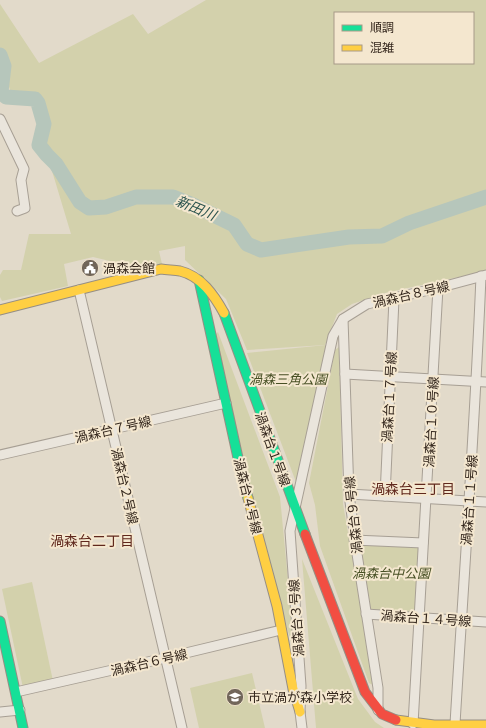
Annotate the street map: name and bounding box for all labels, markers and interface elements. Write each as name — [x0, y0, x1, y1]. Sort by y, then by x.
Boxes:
legend — [334, 12, 474, 64]
text: 順調 — [370, 21, 394, 35]
text: 混雑 — [370, 41, 394, 55]
water label: 新田川 — [174, 193, 220, 224]
public building icon: 渦森会館 — [80, 258, 100, 278]
place label: 渦森会館 — [103, 261, 155, 276]
street label: 渦森台８号線 — [371, 278, 451, 311]
street label: 渦森台１７号線 — [380, 351, 399, 443]
park label: 渦森三角公園 — [249, 372, 329, 387]
street label: 渦森台１０号線 — [422, 376, 441, 468]
street label: 渦森台１号線 — [252, 410, 293, 488]
street label: 渦森台７号線 — [73, 413, 153, 446]
street label: 渦森台２号線 — [108, 446, 141, 526]
street label: 渦森台１１号線 — [459, 454, 480, 546]
street label: 渦森台４号線 — [231, 456, 264, 536]
street label: 渦森台９号線 — [342, 475, 365, 555]
district label: 渦森台三丁目 — [371, 481, 455, 497]
district label: 渦森台二丁目 — [50, 533, 134, 549]
park label: 渦森台中公園 — [352, 566, 432, 581]
street label: 渦森台３号線 — [286, 579, 307, 657]
street label: 渦森台１４号線 — [380, 608, 472, 629]
street label: 渦森台６号線 — [109, 646, 189, 679]
school or university icon: 市立渦が森小学校 — [225, 687, 245, 707]
place label: 市立渦が森小学校 — [248, 690, 352, 705]

